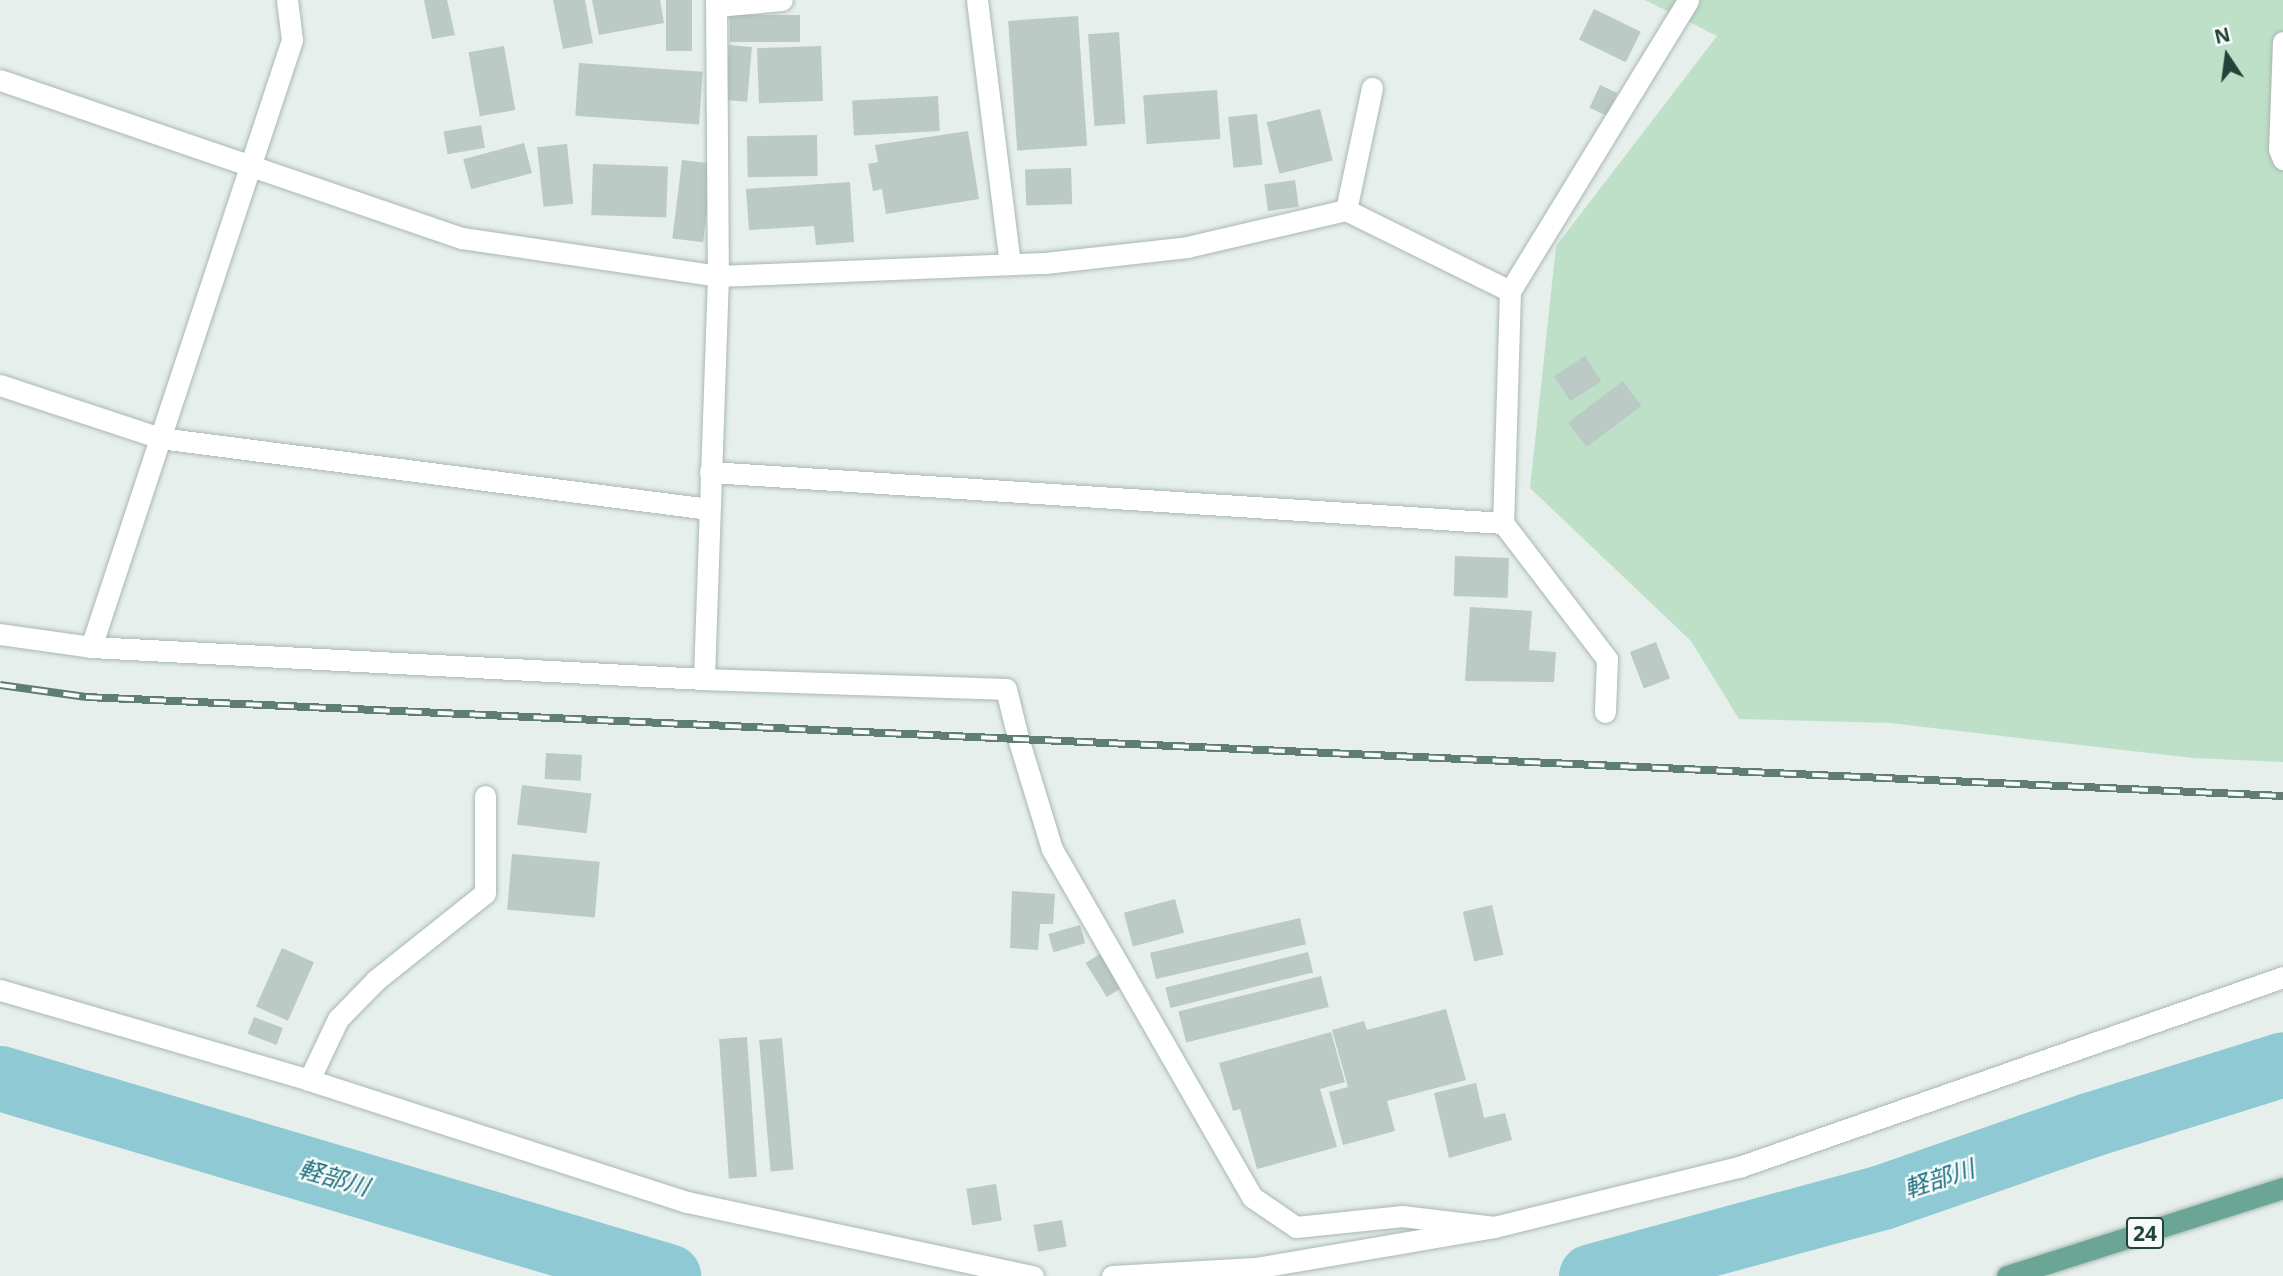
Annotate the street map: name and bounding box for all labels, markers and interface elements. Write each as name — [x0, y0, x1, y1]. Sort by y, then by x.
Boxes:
north arrow — [2192, 21, 2262, 91]
text: N — [2212, 21, 2233, 50]
water label: 軽部川 — [295, 1153, 373, 1201]
water label: 軽部川 — [1900, 1153, 1978, 1203]
road number: 24 — [2126, 1216, 2164, 1250]

